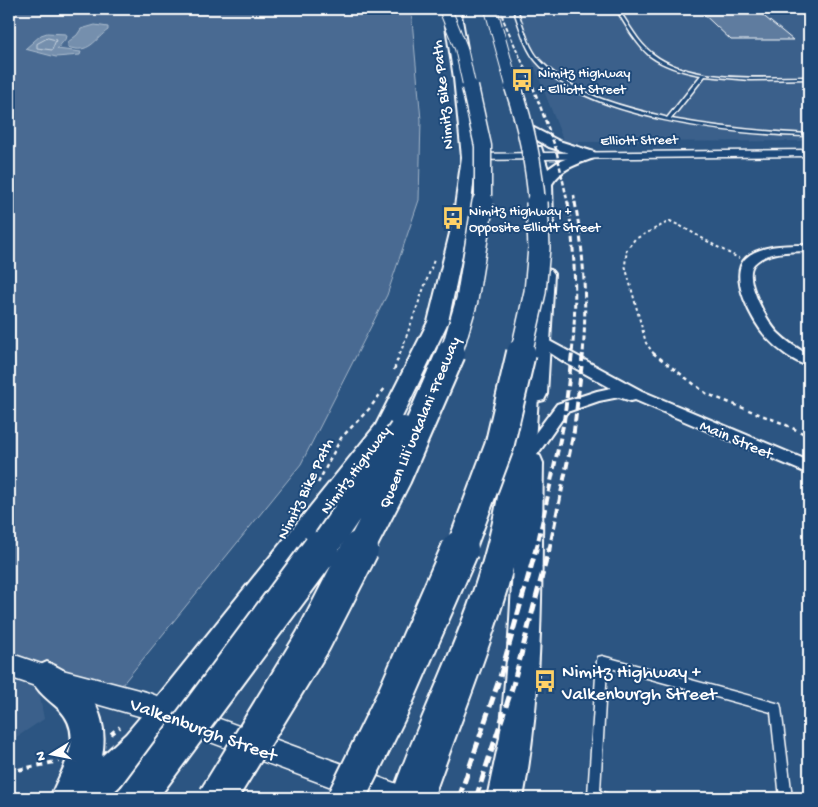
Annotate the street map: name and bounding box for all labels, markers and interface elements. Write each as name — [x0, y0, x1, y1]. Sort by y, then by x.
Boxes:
street label: Nimitz Bike Path — [429, 39, 460, 150]
place label: Nimitz Highway + Elliott Street — [538, 66, 630, 99]
bus stop icon: Nimitz Highway + Elliott Street — [509, 67, 535, 93]
street label: Elliott Street — [600, 132, 679, 151]
place label: Nimitz Highway + Opposite Elliott Street — [469, 204, 601, 237]
bus stop icon: Nimitz Highway + Opposite Elliott Street — [440, 205, 466, 231]
street label: Queen Liliʻuokalani Freeway — [376, 335, 466, 512]
street label: Main Street — [696, 417, 776, 466]
street label: Nimitz Highway — [317, 423, 396, 519]
street label: Nimitz Bike Path — [275, 436, 340, 543]
place label: Nimitz Highway + Valkenburgh Street — [561, 662, 719, 707]
bus stop icon: Nimitz Highway + Valkenburgh Street — [532, 668, 558, 694]
street label: Valkenburgh Street — [125, 694, 281, 769]
north arrow — [28, 730, 78, 780]
text: N — [32, 750, 51, 762]

